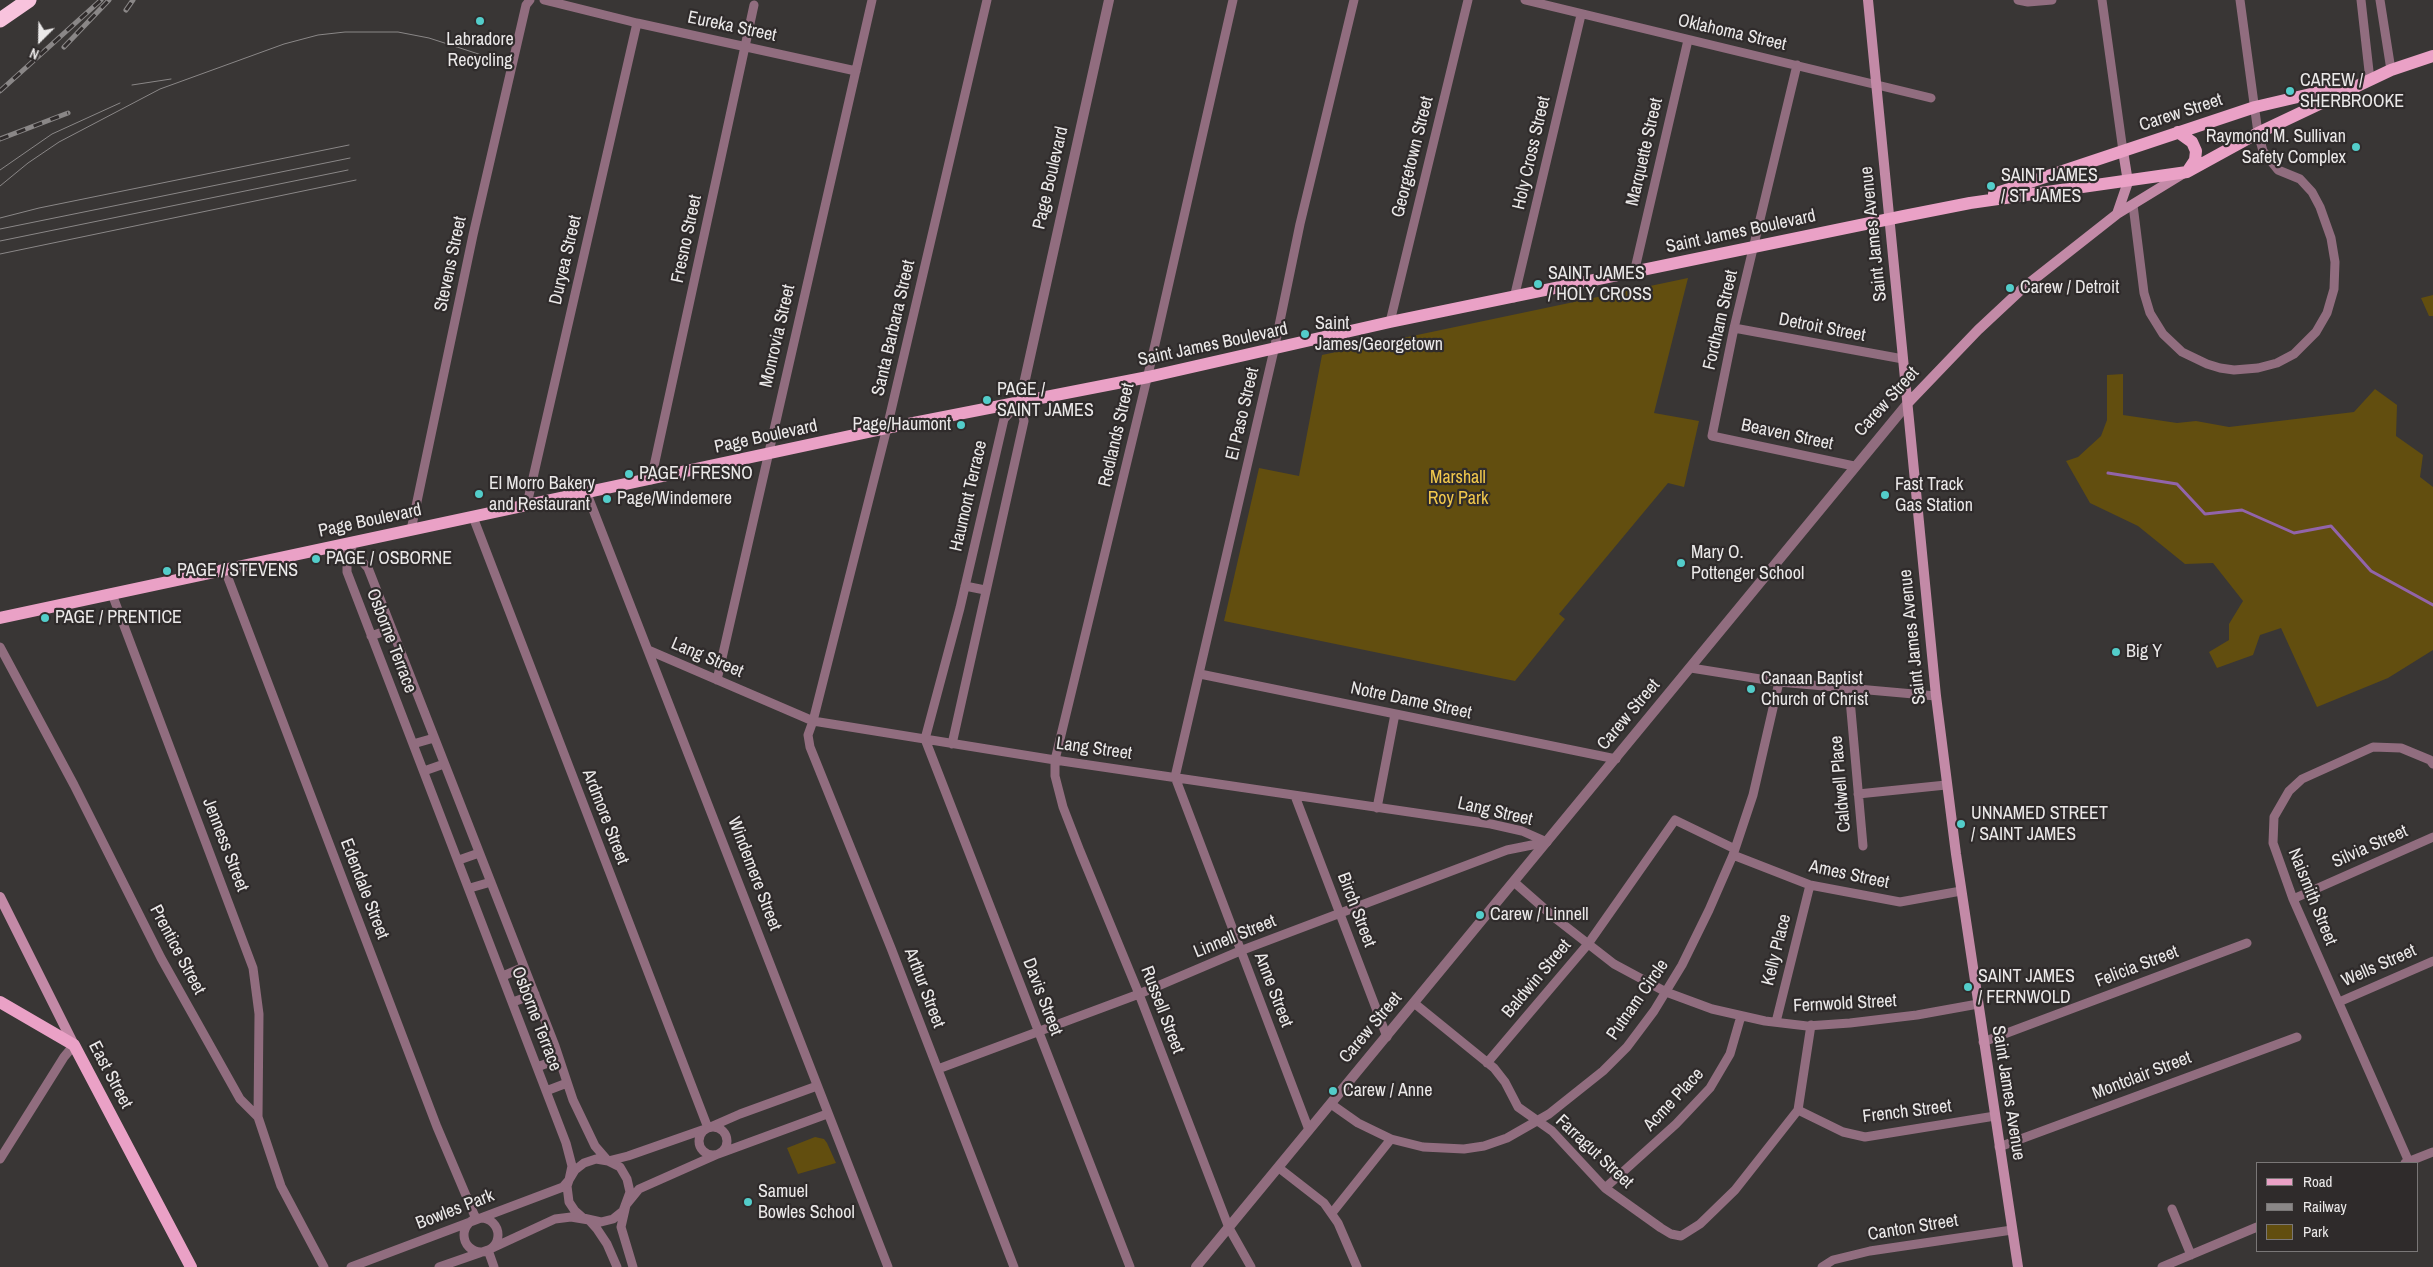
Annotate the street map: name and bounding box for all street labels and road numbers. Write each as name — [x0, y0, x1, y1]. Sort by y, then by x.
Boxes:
street label: Eureka Street — [686, 7, 778, 47]
street label: Oklahoma Street — [1676, 10, 1788, 56]
street label: Carew Street — [2137, 89, 2225, 137]
street label: Georgetown Street — [1388, 94, 1438, 220]
street label: Holy Cross Street — [1508, 94, 1556, 212]
street label: Marquette Street — [1622, 96, 1668, 208]
street label: Page Boulevard — [1029, 124, 1073, 232]
street label: Saint James Avenue — [1856, 165, 1892, 303]
street label: Fresno Street — [667, 193, 707, 285]
street label: Saint James Boulevard — [1664, 206, 1818, 258]
street label: Duryea Street — [545, 213, 587, 307]
street label: Stevens Street — [430, 214, 472, 314]
street label: Santa Barbara Street — [868, 258, 920, 398]
street label: Fordham Street — [1699, 268, 1743, 372]
street label: Monrovia Street — [756, 282, 800, 390]
street label: Detroit Street — [1777, 309, 1867, 347]
street label: Saint James Boulevard — [1136, 319, 1290, 371]
street label: Carew Street — [1850, 363, 1924, 441]
street label: El Paso Street — [1222, 366, 1264, 462]
street label: Redlands Street — [1095, 381, 1139, 489]
street label: Beaven Street — [1739, 415, 1835, 455]
street label: Page Boulevard — [712, 416, 820, 458]
street label: Haumont Terrace — [946, 438, 992, 554]
street label: Page Boulevard — [316, 500, 424, 542]
street label: Saint James Avenue — [1895, 568, 1931, 706]
street label: Osborne Terrace — [361, 586, 421, 696]
street label: Lang Street — [668, 633, 746, 683]
street label: Carew Street — [1593, 675, 1665, 755]
street label: Notre Dame Street — [1349, 678, 1473, 724]
street label: Lang Street — [1055, 733, 1133, 765]
street label: Caldwell Place — [1826, 735, 1856, 833]
street label: Ardmore Street — [577, 766, 633, 868]
street label: Lang Street — [1455, 793, 1535, 831]
street label: Jenness Street — [197, 795, 253, 895]
street label: Windemere Street — [722, 814, 786, 934]
street label: Silvia Street — [2329, 821, 2411, 873]
street label: Edendale Street — [335, 836, 393, 942]
street label: Naismith Street — [2283, 845, 2341, 949]
street label: Ames Street — [1807, 856, 1891, 894]
street label: Birch Street — [1332, 870, 1380, 950]
street label: Prentice Street — [144, 901, 210, 999]
street label: Linnell Street — [1191, 911, 1279, 963]
street label: Kelly Place — [1758, 912, 1796, 988]
street label: Baldwin Street — [1498, 935, 1576, 1023]
street label: Wells Street — [2338, 940, 2420, 992]
street label: Felicia Street — [2092, 941, 2182, 993]
street label: Arthur Street — [899, 945, 949, 1031]
street label: Anne Street — [1249, 950, 1297, 1030]
street label: Davis Street — [1017, 955, 1067, 1039]
street label: Putnam Circle — [1602, 956, 1674, 1044]
street label: Russell Street — [1135, 963, 1189, 1057]
street label: Osborne Terrace — [506, 964, 566, 1074]
street label: Carew Street — [1335, 988, 1407, 1068]
street label: Fernwold Street — [1793, 991, 1897, 1017]
street label: Saint James Avenue — [1987, 1024, 2029, 1162]
street label: East Street — [83, 1038, 137, 1112]
street label: Montclair Street — [2089, 1047, 2195, 1105]
street label: Acme Place — [1639, 1064, 1709, 1136]
street label: French Street — [1861, 1096, 1953, 1128]
street label: Farragut Street — [1551, 1110, 1637, 1194]
street label: Bowles Park — [413, 1185, 497, 1235]
street label: Canton Street — [1866, 1210, 1960, 1246]

